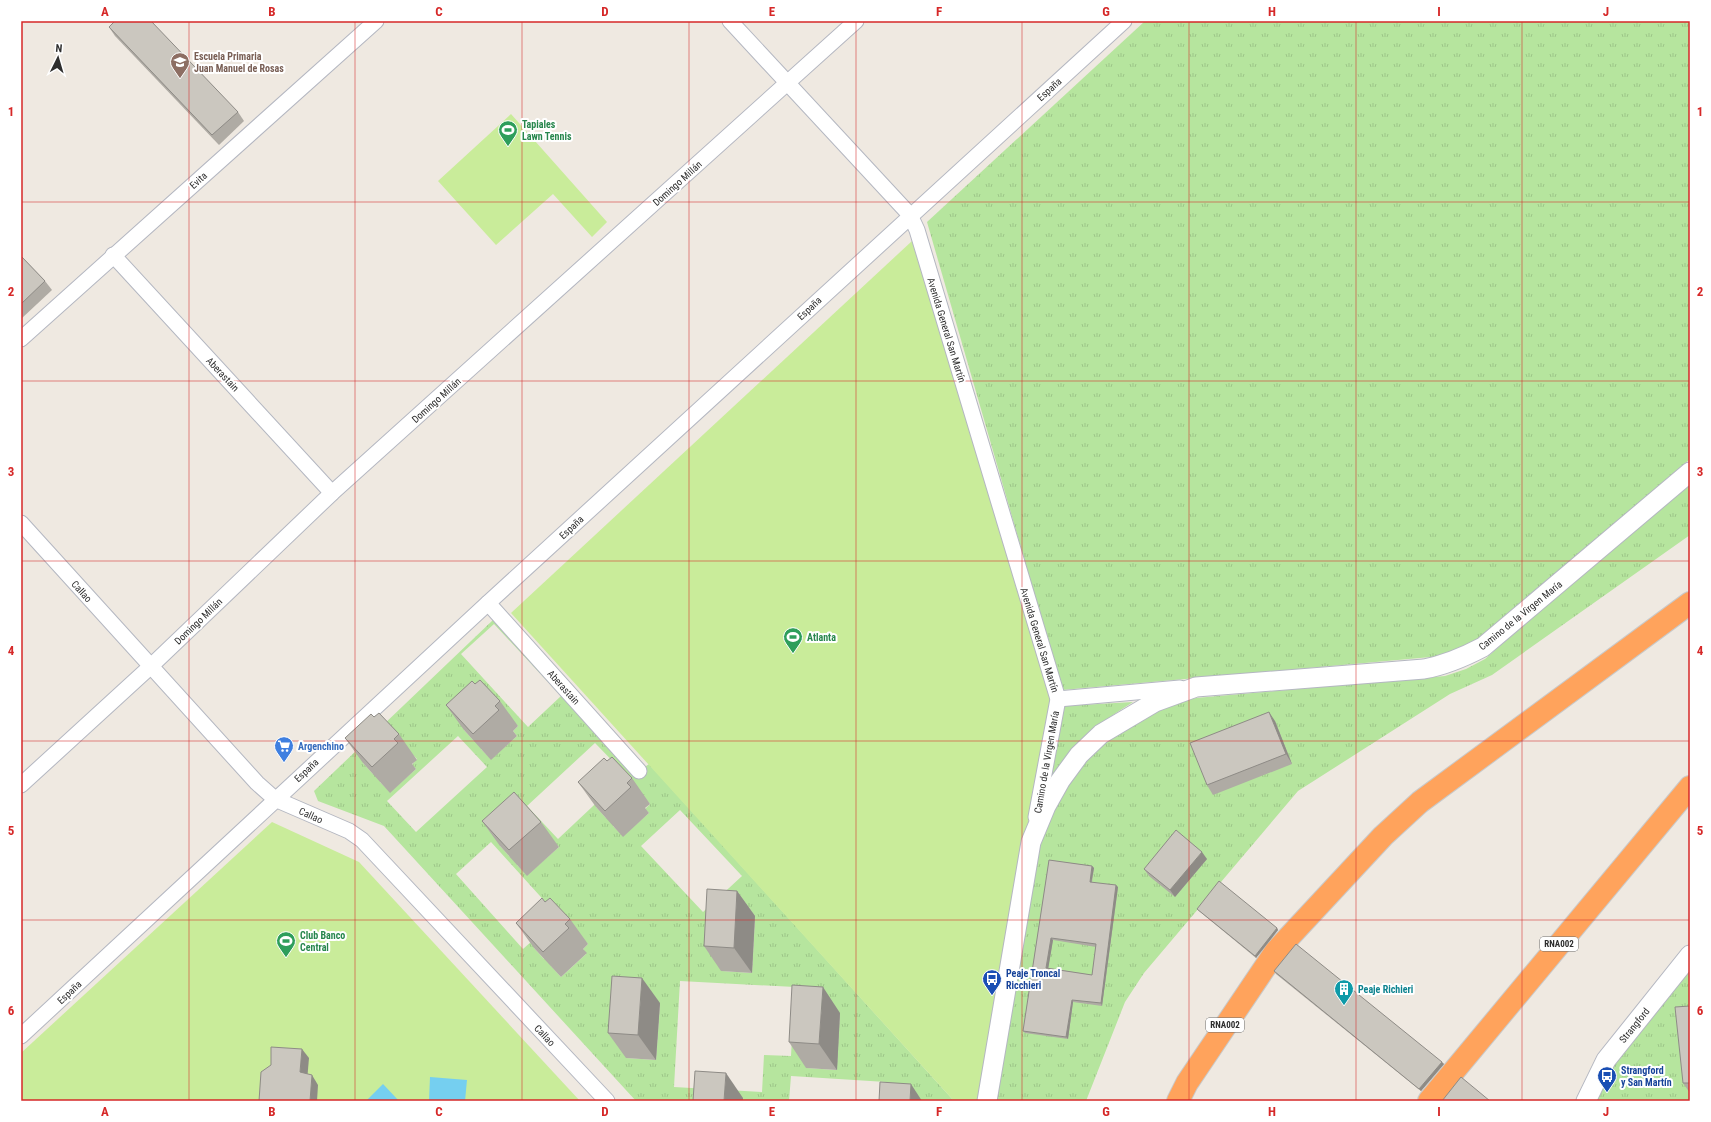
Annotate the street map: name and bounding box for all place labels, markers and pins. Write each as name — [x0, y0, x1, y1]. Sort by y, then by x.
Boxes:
school or university icon: Escuela Primaria Juan Manuel de Rosas — [169, 51, 191, 79]
place label: Escuela Primaria Juan Manuel de Rosas — [194, 51, 284, 74]
sports icon: Tapiales Lawn Tennis — [497, 119, 519, 147]
place label: Tapiales Lawn Tennis — [522, 119, 572, 142]
sports icon: Atlanta — [782, 626, 804, 654]
place label: Atlanta — [807, 632, 836, 643]
supermarket icon: Argenchino — [273, 735, 295, 763]
place label: Argenchino — [298, 741, 344, 752]
sports icon: Club Banco Central — [275, 930, 297, 958]
place label: Club Banco Central — [300, 930, 345, 953]
bus stop icon: Peaje Troncal Ricchieri — [981, 968, 1003, 996]
place label: Peaje Troncal Ricchieri — [1006, 968, 1060, 991]
building icon: Peaje Richieri — [1333, 978, 1355, 1006]
place label: Peaje Richieri — [1358, 984, 1413, 995]
bus stop icon: Strangford y San Martín — [1596, 1065, 1618, 1093]
place label: Strangford y San Martín — [1621, 1065, 1672, 1088]

